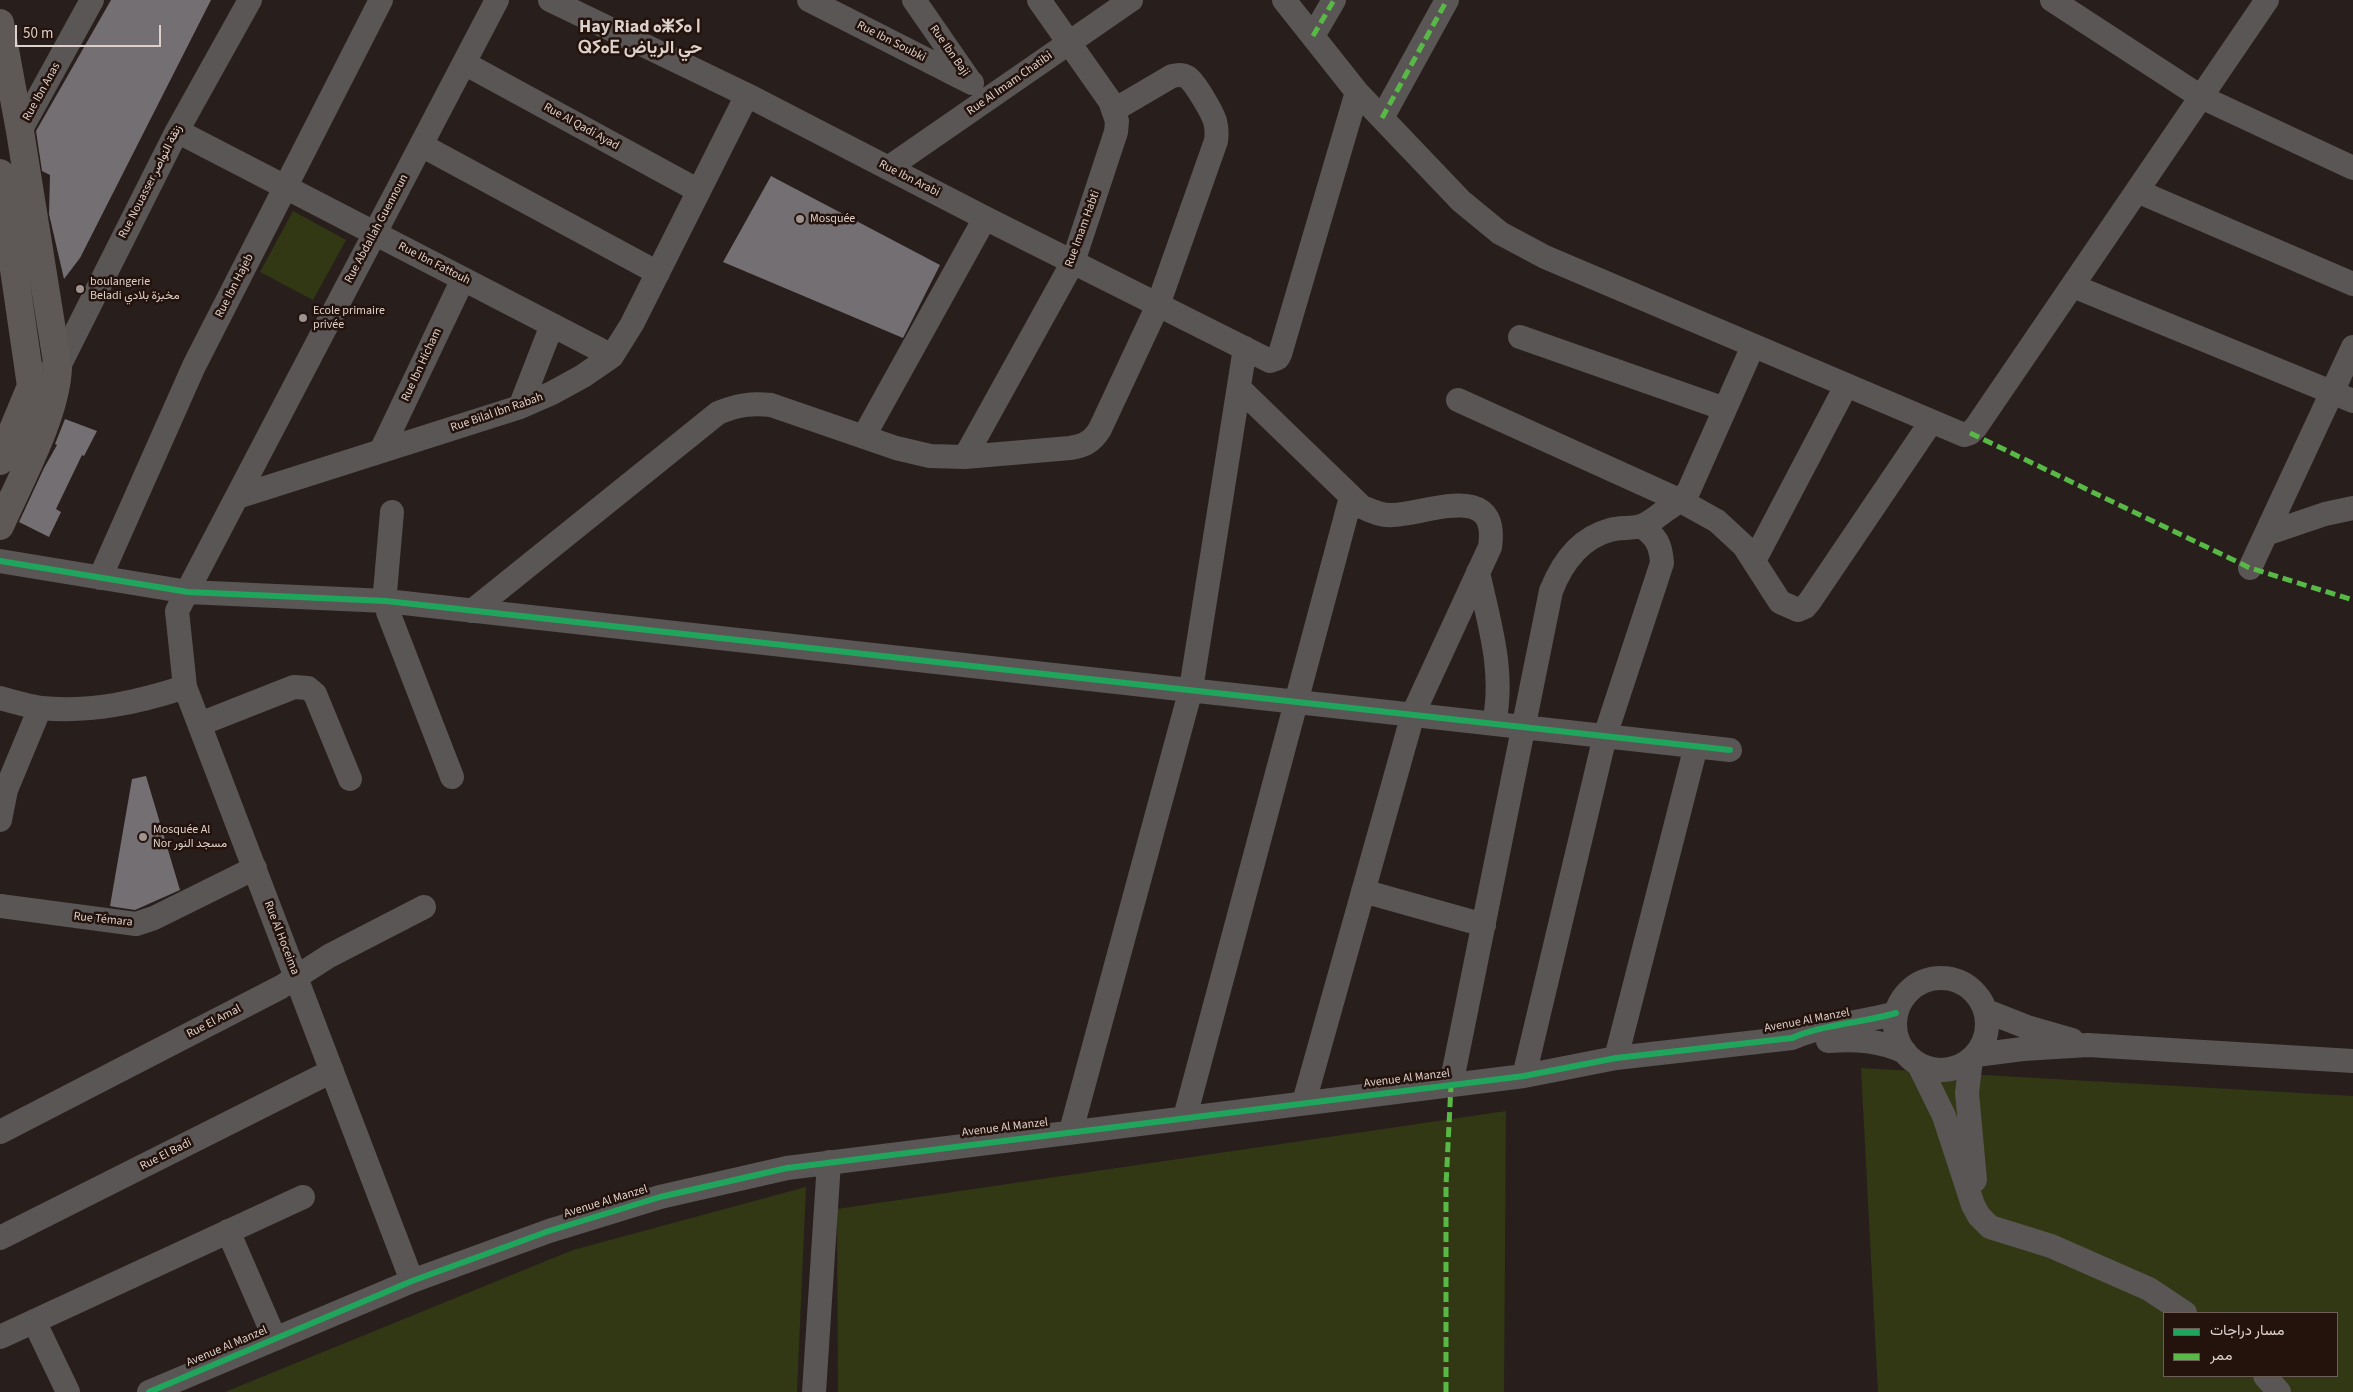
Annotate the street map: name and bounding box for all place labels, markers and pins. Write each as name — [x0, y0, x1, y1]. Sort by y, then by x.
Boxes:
place label: Mosquée — [810, 212, 855, 226]
marker: Mosquée — [794, 213, 806, 225]
place label: boulangerie Beladi مخبزة بلادي — [90, 275, 180, 303]
marker: boulangerie Beladi مخبزة بلادي — [74, 283, 86, 295]
place label: Ecole primaire privée — [313, 304, 385, 332]
marker: Ecole primaire privée — [297, 312, 309, 324]
place label: Mosquée Al Nor مسجد النور — [153, 823, 227, 851]
marker: Mosquée Al Nor مسجد النور — [137, 831, 149, 843]

